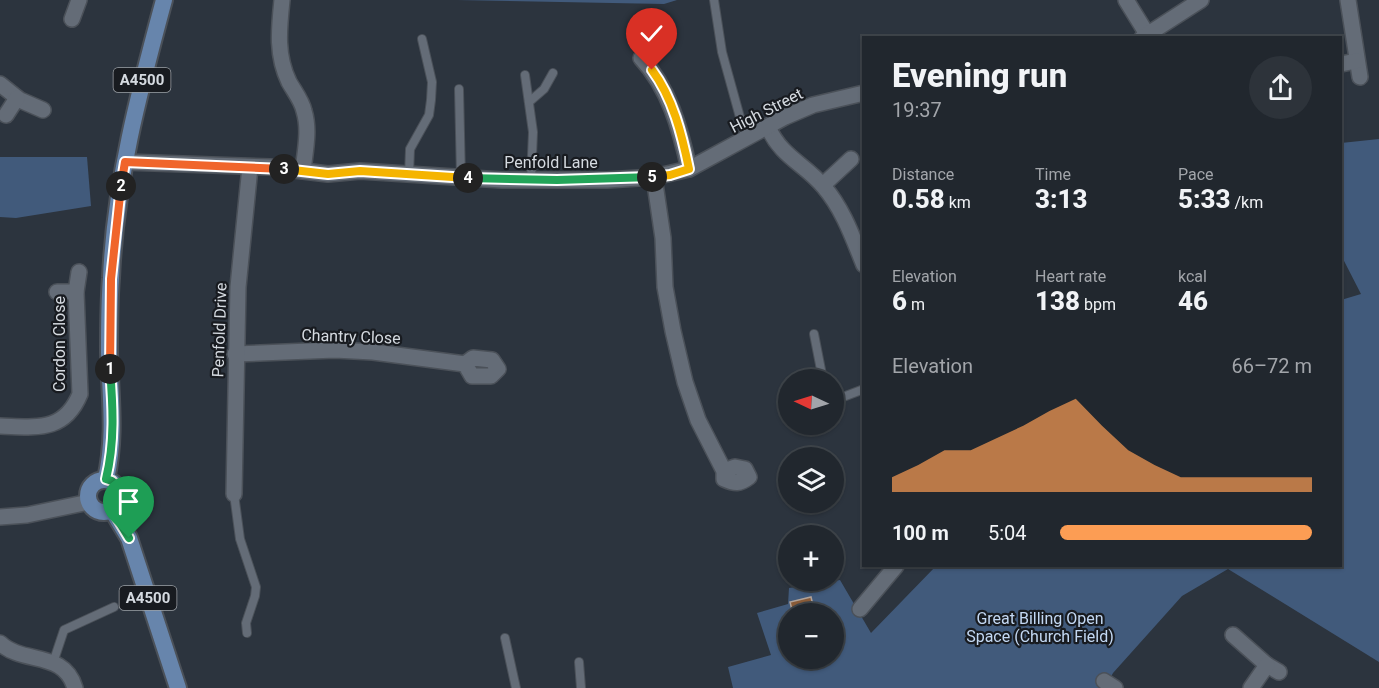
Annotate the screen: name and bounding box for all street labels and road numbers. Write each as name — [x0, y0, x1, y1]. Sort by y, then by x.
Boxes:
road number: A4500 — [114, 68, 170, 92]
street label: High Street — [727, 84, 806, 137]
street label: Penfold Lane — [504, 153, 598, 172]
street label: Penfold Drive — [208, 282, 231, 378]
street label: Cordon Close — [50, 296, 69, 392]
street label: Chantry Close — [301, 325, 401, 348]
road number: A4500 — [120, 586, 176, 610]

